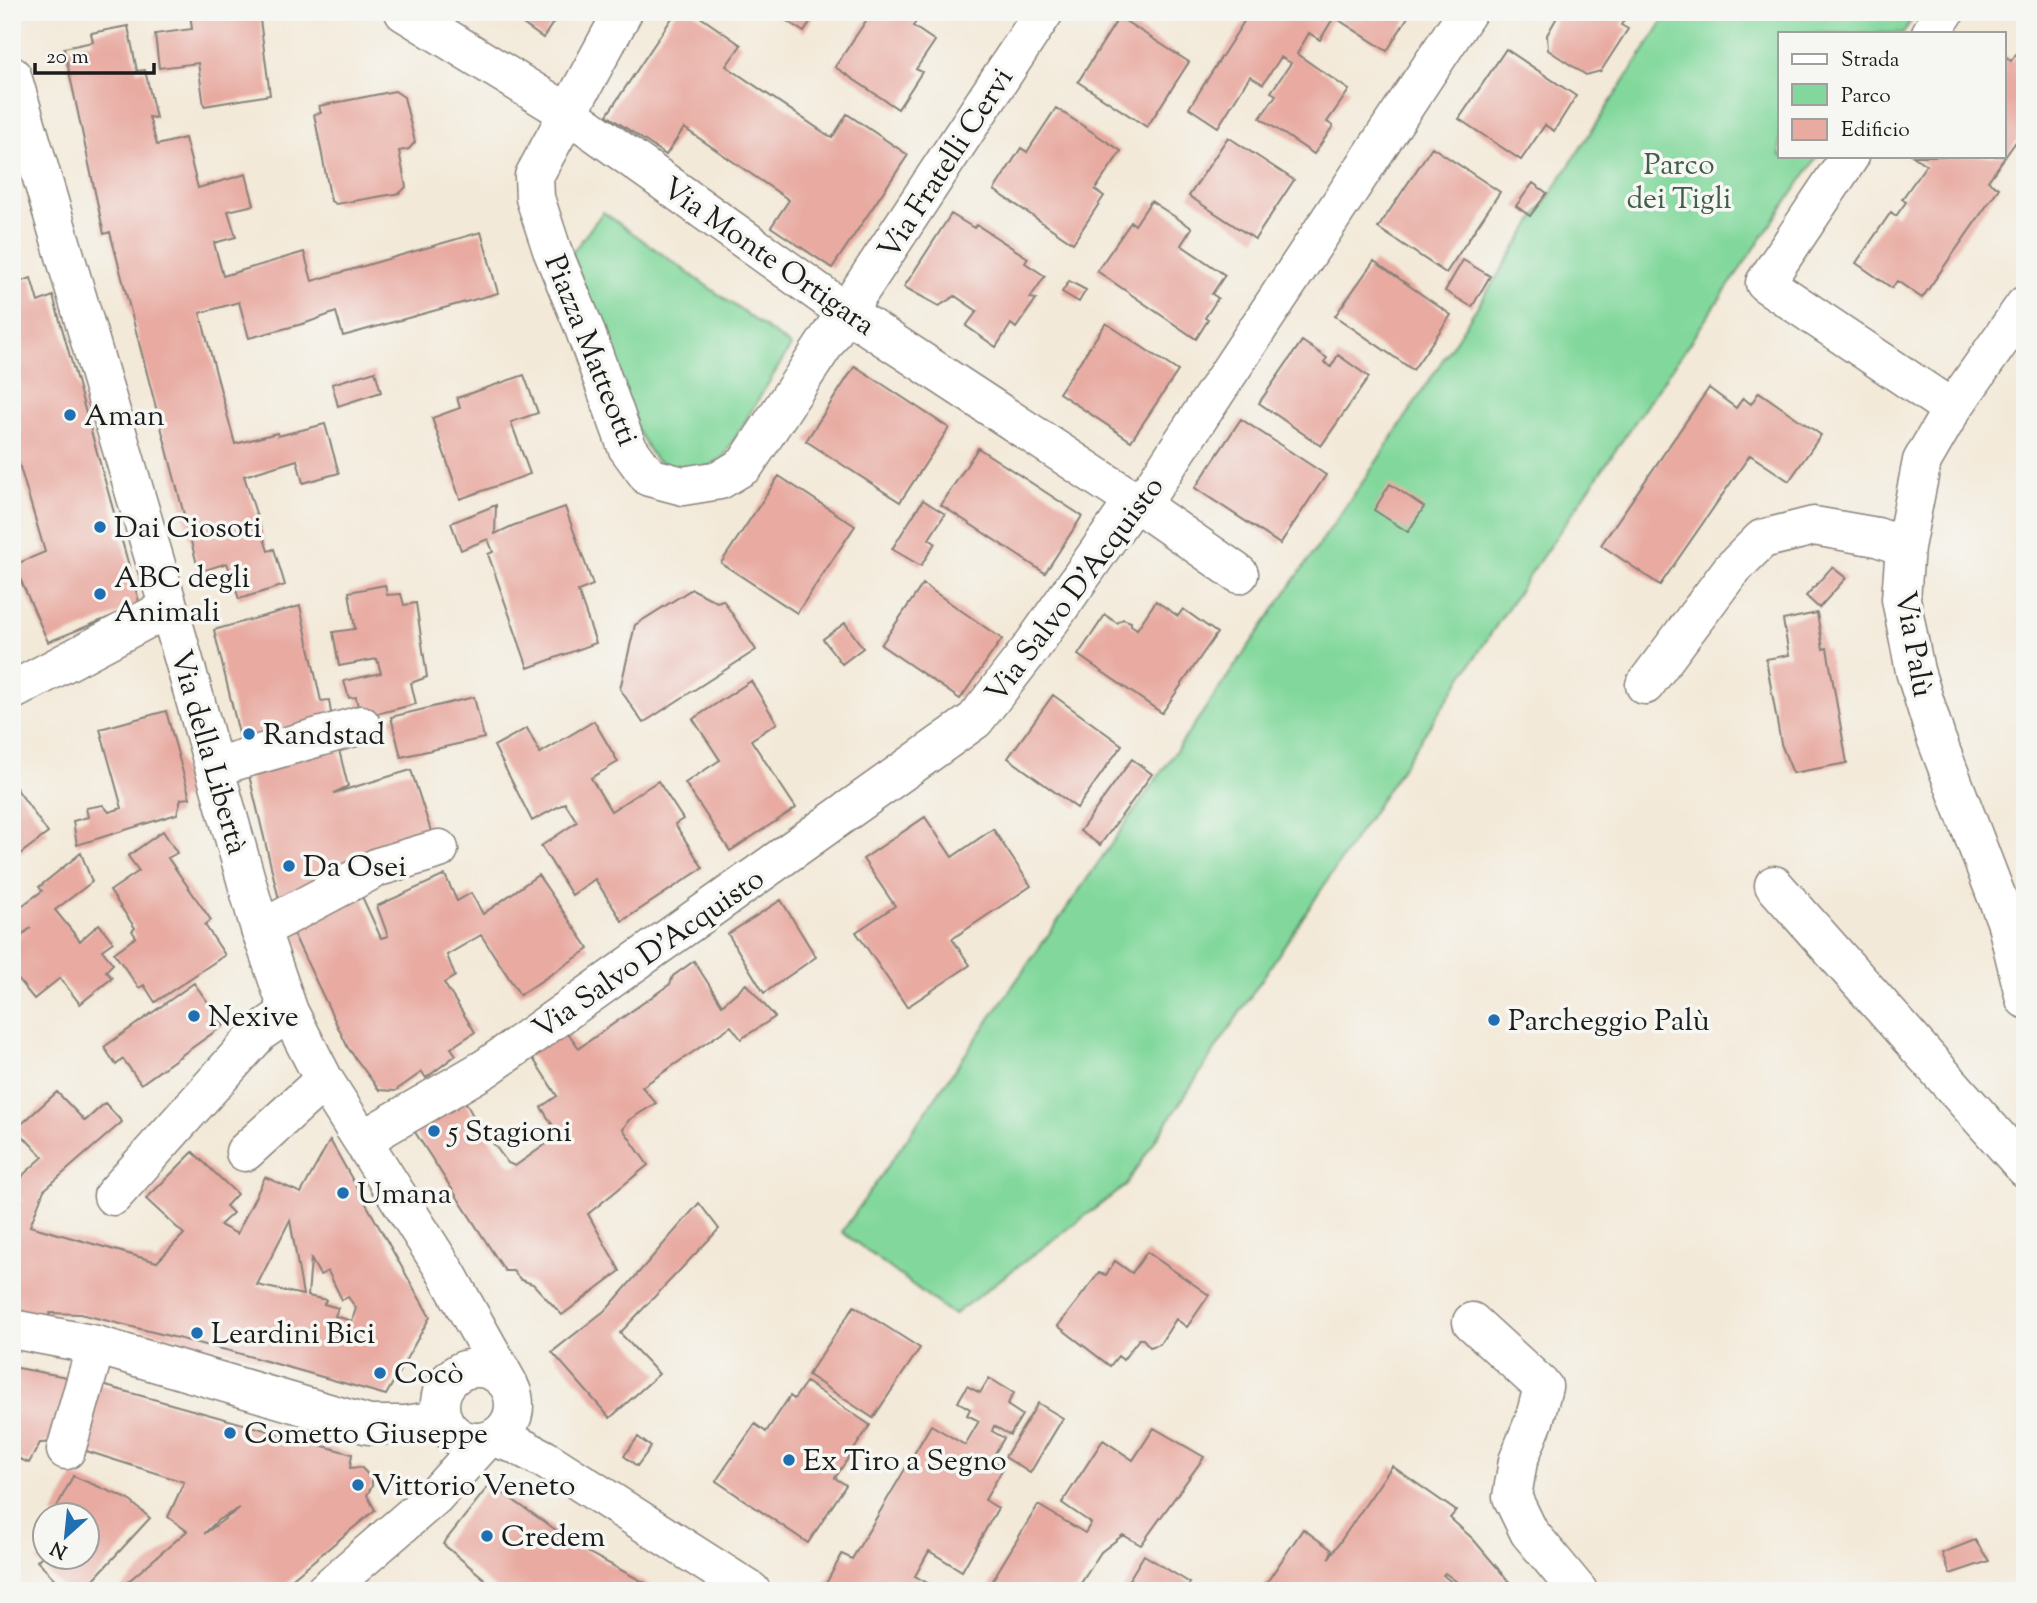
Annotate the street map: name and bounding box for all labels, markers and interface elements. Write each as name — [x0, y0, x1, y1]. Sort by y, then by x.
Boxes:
scale bar — [35, 32, 154, 76]
legend — [1778, 32, 2006, 158]
text: 20 m — [46, 43, 89, 73]
text: Strada — [1841, 46, 1900, 76]
street label: Via Fratelli Cervi — [869, 60, 1025, 269]
text: Parco — [1841, 82, 1891, 112]
text: Edificio — [1841, 116, 1910, 146]
park label: Parco dei Tigli — [1626, 145, 1732, 222]
street label: Via Monte Ortigara — [652, 168, 883, 348]
street label: Piazza Matteotti — [532, 249, 648, 453]
place label: Aman — [84, 396, 165, 439]
marker: Aman — [62, 407, 78, 423]
street label: Via Salvo D'Acquisto — [976, 468, 1176, 713]
place label: Dai Ciosoti — [114, 508, 262, 551]
marker: Dai Ciosoti — [92, 519, 108, 535]
place label: ABC degli Animali — [114, 558, 250, 635]
marker: ABC degli Animali — [92, 586, 108, 602]
street label: Via Palù — [1882, 588, 1943, 701]
street label: Via della Libertà — [158, 646, 257, 860]
place label: Randstad — [263, 715, 385, 758]
marker: Randstad — [241, 726, 257, 742]
place label: Da Osei — [303, 847, 407, 890]
marker: Da Osei — [281, 858, 297, 874]
street label: Via Salvo D'Acquisto — [525, 859, 774, 1051]
place label: Nexive — [208, 997, 299, 1040]
place label: Parcheggio Palù — [1508, 1001, 1710, 1044]
marker: Nexive — [186, 1008, 202, 1024]
marker: Parcheggio Palù — [1486, 1012, 1502, 1028]
place label: 5 Stagioni — [446, 1112, 572, 1155]
marker: 5 Stagioni — [426, 1123, 442, 1139]
place label: Umana — [357, 1174, 452, 1217]
marker: Umana — [335, 1185, 351, 1201]
place label: Leardini Bici — [211, 1314, 375, 1357]
marker: Leardini Bici — [189, 1325, 205, 1341]
place label: Cocò — [394, 1354, 464, 1397]
marker: Cocò — [372, 1365, 388, 1381]
place label: Cometto Giuseppe — [244, 1414, 488, 1457]
marker: Cometto Giuseppe — [222, 1425, 238, 1441]
place label: Ex Tiro a Segno — [803, 1441, 1007, 1484]
marker: Ex Tiro a Segno — [781, 1452, 797, 1468]
place label: Vittorio Veneto — [372, 1466, 575, 1509]
marker: Vittorio Veneto — [350, 1477, 366, 1493]
north arrow — [32, 1502, 102, 1572]
place label: Credem — [501, 1517, 606, 1560]
marker: Credem — [479, 1528, 495, 1544]
text: N — [47, 1533, 72, 1564]

